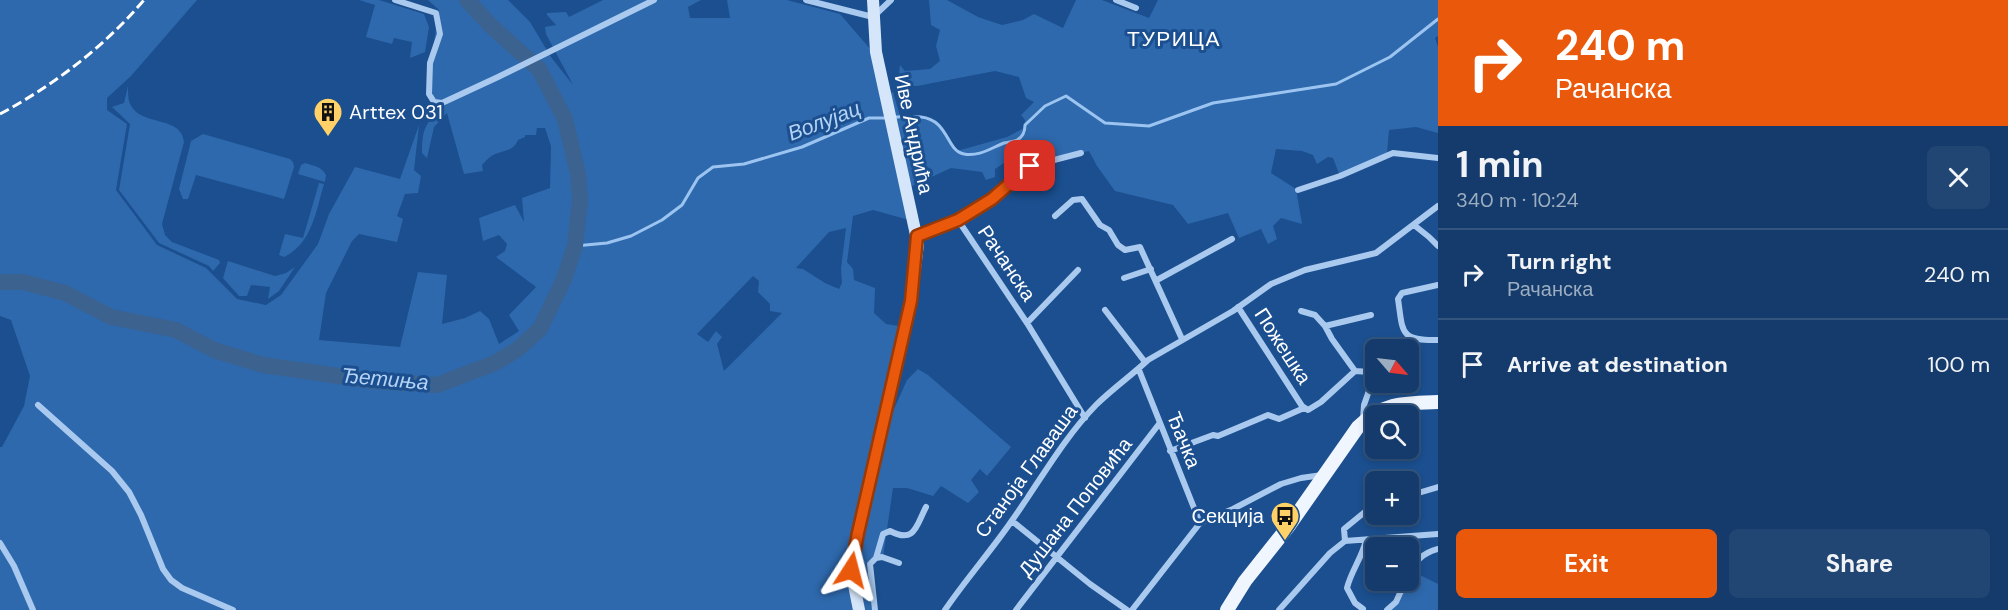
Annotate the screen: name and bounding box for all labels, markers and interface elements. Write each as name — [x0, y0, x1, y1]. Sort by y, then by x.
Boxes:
text: 240 m — [1555, 18, 1685, 73]
icon: right — [1456, 24, 1534, 102]
district label: ТУРИЦА — [1127, 25, 1221, 53]
text: Рачанска — [1555, 71, 1671, 106]
street label: Иве Андрића — [889, 72, 940, 197]
water label: Волујац — [784, 94, 864, 148]
building icon: Arttex 031 — [312, 96, 344, 138]
place label: Arttex 031 — [349, 99, 443, 125]
pin — [1004, 140, 1055, 191]
text: 1 min — [1456, 141, 1544, 188]
button: close — [1927, 146, 1990, 209]
icon: arrive — [1013, 149, 1046, 182]
text: 340 m · 10:24 — [1456, 187, 1579, 213]
street label: Рачанска — [972, 220, 1042, 307]
text: Turn right — [1507, 247, 1612, 276]
icon: right — [1456, 258, 1489, 291]
text: 240 m — [1924, 260, 1990, 289]
text: Рачанска — [1507, 276, 1593, 302]
street label: Пожешка — [1249, 303, 1318, 390]
north arrow — [1365, 339, 1419, 393]
map controls — [1365, 339, 1419, 591]
icon: arrive — [1456, 348, 1489, 381]
text: Arrive at destination — [1507, 350, 1728, 379]
text: 100 m — [1928, 350, 1990, 379]
water label: Ђетиња — [340, 361, 430, 397]
street label: Станоја Главаша — [969, 398, 1084, 543]
button: search — [1365, 405, 1419, 459]
street label: Ђачка — [1161, 408, 1207, 473]
street label: Душана Поповића — [1012, 431, 1138, 582]
button: + — [1365, 471, 1419, 525]
bus stop icon: Секција — [1269, 500, 1301, 542]
place label: Секција — [1191, 503, 1265, 529]
button: Exit — [1456, 529, 1717, 598]
button: Share — [1729, 529, 1990, 598]
button: − — [1365, 537, 1419, 591]
position arrow — [819, 538, 883, 602]

